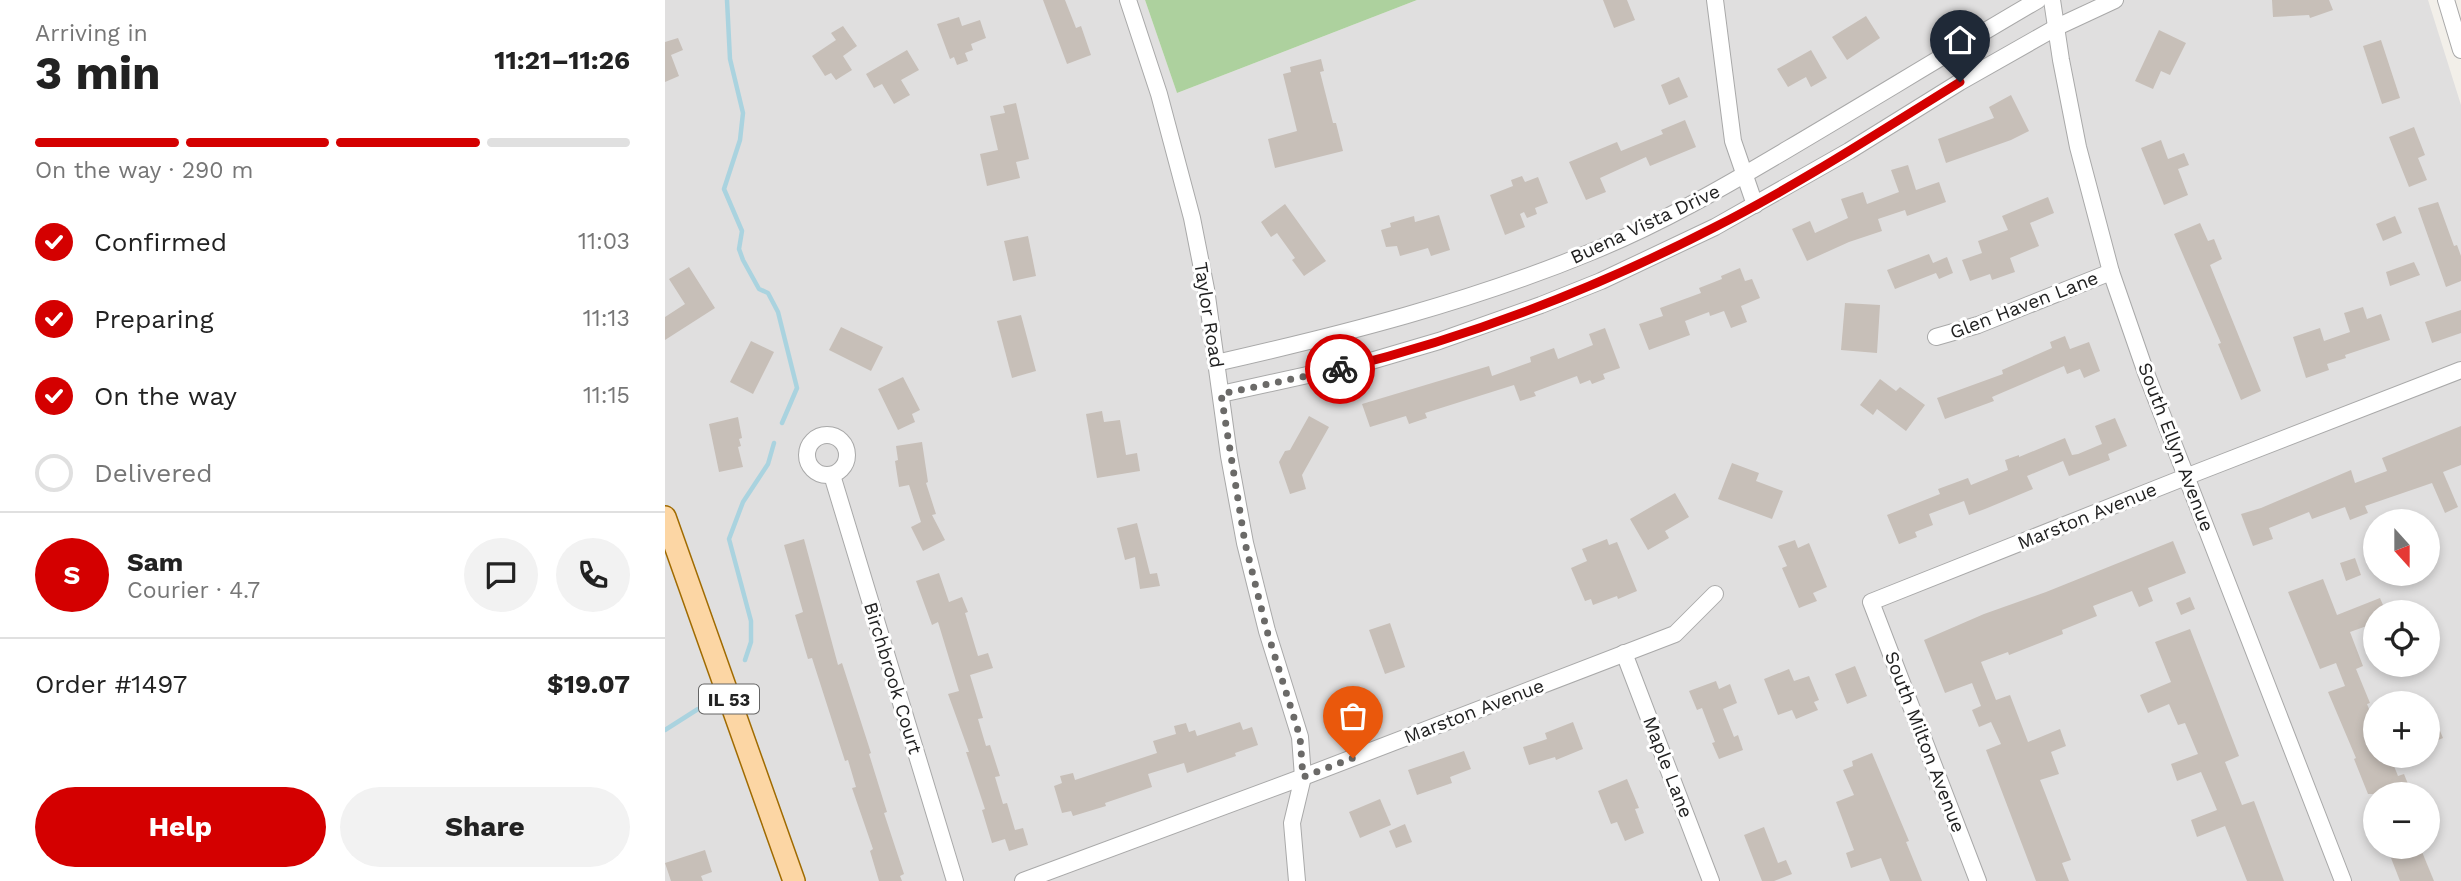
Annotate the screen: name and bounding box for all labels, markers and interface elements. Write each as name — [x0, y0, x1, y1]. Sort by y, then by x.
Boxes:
pin — [1930, 10, 1990, 82]
text: Arriving in — [35, 20, 148, 47]
icon: home — [1941, 21, 1979, 59]
text: 11:21–11:26 — [494, 45, 630, 75]
text: 3 min — [35, 46, 161, 100]
text: On the way · 290 m — [35, 157, 253, 184]
street label: Buena Vista Drive — [1567, 179, 1723, 269]
icon: check — [35, 223, 73, 261]
text: Confirmed — [94, 227, 227, 257]
text: 11:03 — [578, 228, 630, 255]
street label: Taylor Road — [1189, 260, 1229, 370]
street label: Glen Haven Lane — [1947, 266, 2101, 344]
icon: check — [35, 300, 73, 338]
text: Preparing — [94, 304, 214, 334]
text: 11:13 — [583, 305, 630, 332]
courier — [1305, 334, 1375, 404]
icon: bike — [1321, 350, 1359, 388]
street label: South Ellyn Avenue — [2133, 359, 2219, 535]
icon: check — [35, 377, 73, 415]
text: On the way — [94, 381, 237, 411]
text: 11:15 — [583, 382, 630, 409]
text: Delivered — [94, 458, 213, 488]
street label: Marston Avenue — [2014, 478, 2160, 554]
north arrow — [2363, 509, 2439, 586]
map controls — [2363, 509, 2440, 859]
button: chat — [464, 538, 538, 612]
button: phone — [556, 538, 630, 612]
text: Sam — [127, 547, 183, 577]
text: S — [64, 560, 80, 590]
text: Courier · 4.7 — [127, 577, 260, 604]
street label: Birchbrook Court — [859, 599, 927, 757]
button: locate — [2363, 600, 2440, 677]
street label: South Milton Avenue — [1880, 648, 1970, 836]
text: Order #1497 — [35, 669, 187, 699]
text: $19.07 — [547, 669, 630, 699]
street label: Marston Avenue — [1401, 674, 1547, 748]
road number: IL 53 — [699, 684, 759, 714]
pin — [1323, 686, 1383, 758]
button: + — [2363, 691, 2440, 768]
icon: bag — [1334, 697, 1372, 735]
street label: Maple Lane — [1638, 713, 1698, 821]
button: − — [2363, 782, 2440, 859]
button: Help — [35, 787, 326, 867]
button: Share — [340, 787, 630, 867]

